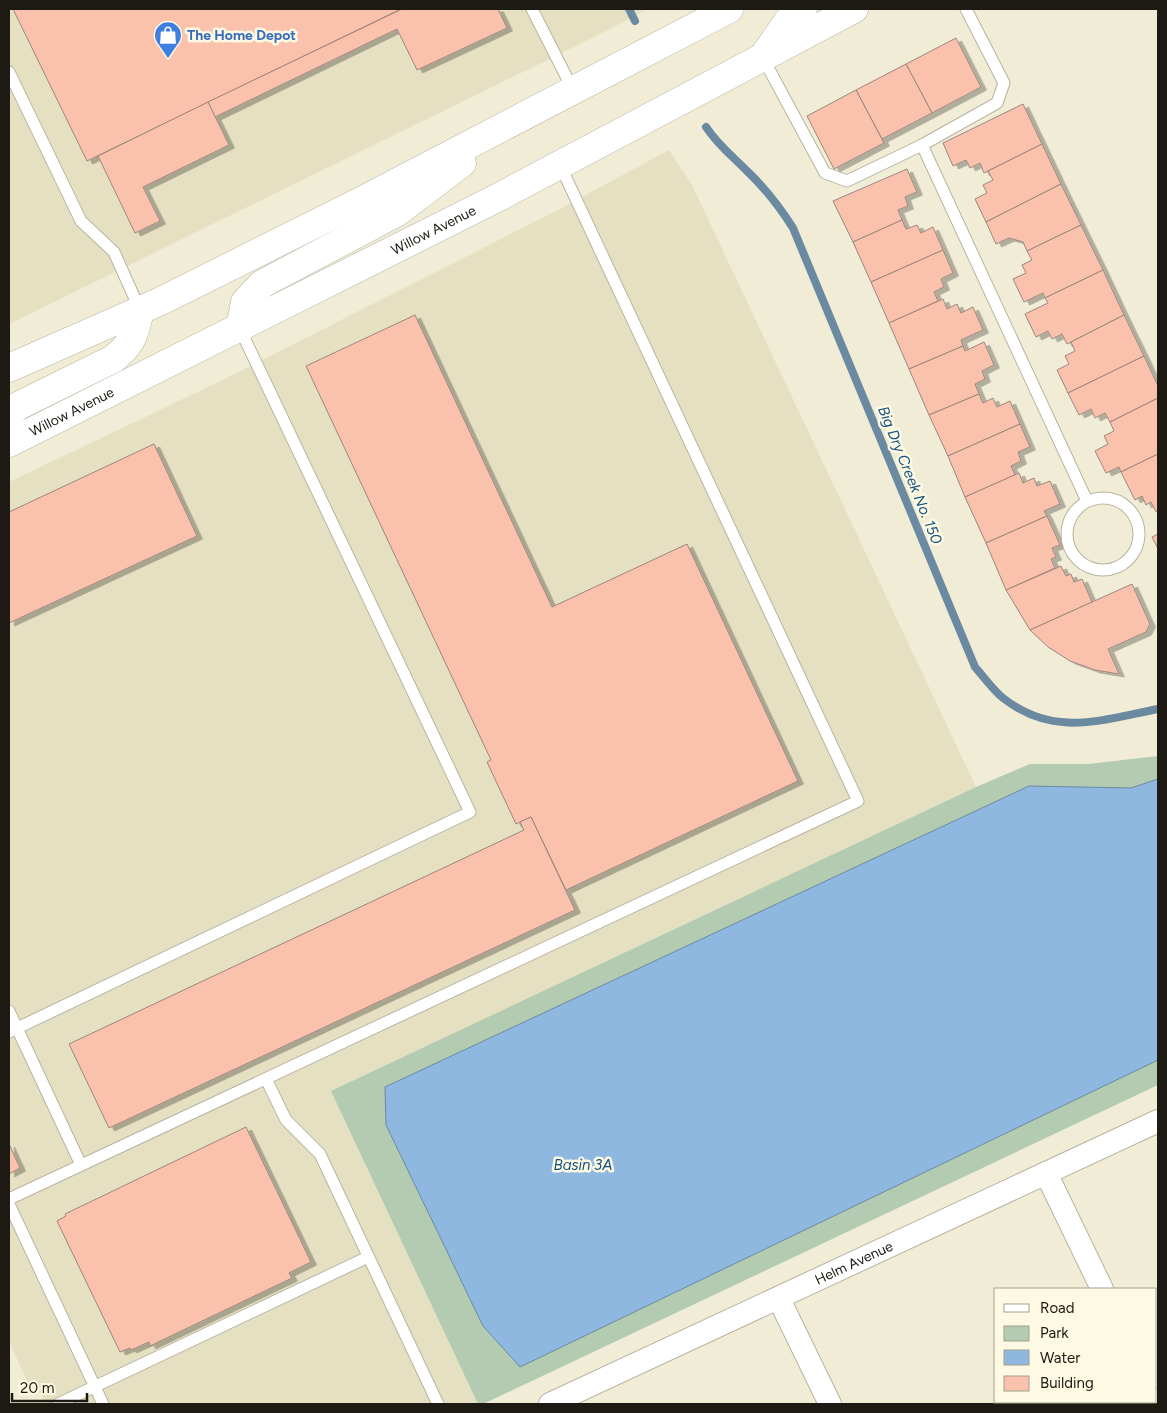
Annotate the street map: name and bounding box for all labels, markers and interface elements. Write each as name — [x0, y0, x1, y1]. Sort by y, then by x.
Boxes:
shop icon: The Home Depot — [153, 20, 183, 59]
place label: The Home Depot — [187, 27, 296, 44]
street label: Willow Avenue — [389, 202, 479, 259]
street label: Willow Avenue — [27, 383, 117, 440]
water label: Big Dry Creek No. 150 — [874, 403, 946, 547]
water label: Basin 3A — [554, 1156, 612, 1174]
street label: Helm Avenue — [812, 1238, 896, 1289]
legend — [994, 1288, 1157, 1403]
text: Road — [1040, 1299, 1075, 1317]
text: Park — [1040, 1324, 1069, 1342]
text: Water — [1040, 1349, 1080, 1367]
scale bar — [12, 1370, 88, 1402]
text: Building — [1040, 1374, 1094, 1392]
text: 20 m — [20, 1379, 54, 1397]

